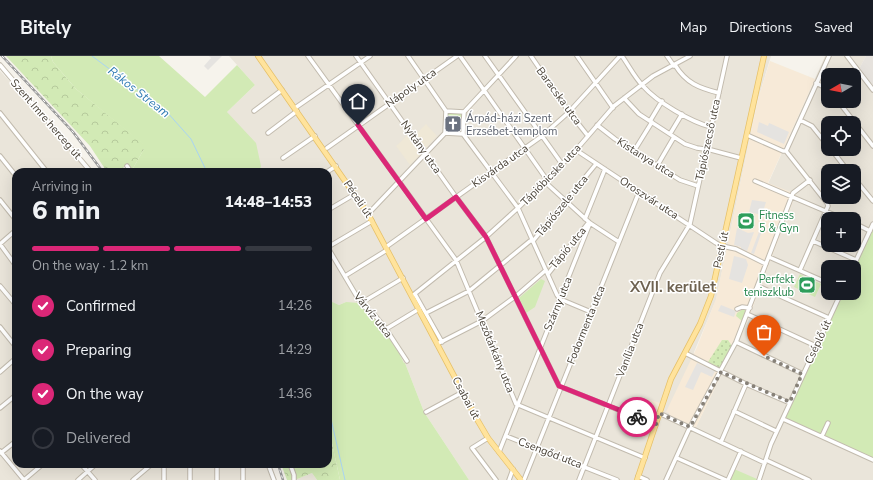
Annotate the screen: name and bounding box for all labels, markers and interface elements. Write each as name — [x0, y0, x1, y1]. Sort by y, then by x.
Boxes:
text: Bitely — [20, 15, 71, 41]
text: Map — [680, 18, 707, 37]
text: Directions — [729, 18, 792, 37]
text: Saved — [814, 18, 853, 37]
water label: Rákos Stream — [105, 63, 173, 121]
street label: Baracska utca — [533, 64, 585, 128]
street label: Nápoly utca — [383, 65, 440, 111]
north arrow — [821, 68, 861, 108]
map controls — [821, 68, 861, 300]
street label: Szent Imre herceg út — [7, 76, 85, 162]
pin — [341, 84, 375, 125]
icon: home — [347, 90, 369, 112]
street label: Tápiószecső utca — [692, 98, 724, 182]
place label: Árpád-házi Szent Erzsébet-templom — [466, 110, 557, 139]
church icon: Árpád-házi Szent Erzsébet-templom — [443, 114, 463, 134]
button: locate — [821, 116, 861, 156]
street label: Nyitány utca — [397, 117, 445, 177]
street label: Kistanya utca — [614, 134, 678, 182]
street label: Kisvárda utca — [469, 141, 531, 191]
street label: Tápióbicske utca — [517, 141, 585, 209]
button: layers — [821, 164, 861, 204]
street label: Tápiószele utca — [532, 172, 592, 240]
street label: Oroszvár utca — [617, 173, 682, 223]
street label: Péceli út — [340, 177, 376, 221]
text: Arriving in — [32, 178, 92, 196]
text: 14:48–14:53 — [225, 192, 312, 212]
text: 6 min — [32, 193, 100, 228]
place label: Fitness 5 & Gyn — [759, 208, 799, 236]
sports icon: Fitness 5 & Gyn — [736, 211, 756, 231]
button: + — [821, 212, 861, 252]
street label: Tápió utca — [546, 224, 590, 272]
street label: Pesti út — [710, 230, 732, 270]
text: On the way · 1.2 km — [32, 257, 148, 275]
button: − — [821, 260, 861, 300]
place label: Perfekt teniszklub — [744, 272, 794, 300]
street label: Szárny utca — [540, 275, 576, 333]
sports icon: Perfekt teniszklub — [797, 275, 817, 295]
district label: XVII. kerület — [629, 277, 716, 297]
street label: Fodormenta utca — [563, 283, 609, 366]
street label: Várvíz utca — [350, 289, 396, 341]
icon: check — [32, 295, 54, 317]
text: Confirmed — [66, 296, 136, 316]
text: 14:26 — [278, 297, 312, 315]
street label: Mezőtárkány utca — [472, 309, 518, 395]
pin — [747, 315, 781, 356]
street label: Cséplő út — [801, 317, 835, 366]
street label: Vanília utca — [612, 321, 647, 380]
icon: bag — [753, 321, 775, 343]
icon: check — [32, 339, 54, 361]
text: Preparing — [66, 340, 131, 360]
text: 14:29 — [278, 341, 312, 359]
street label: Csabai út — [449, 374, 484, 422]
icon: check — [32, 383, 54, 405]
text: On the way — [66, 384, 144, 404]
text: 14:36 — [278, 385, 312, 403]
courier — [617, 397, 657, 437]
icon: bike — [626, 406, 648, 428]
text: Delivered — [66, 428, 131, 448]
street label: Csengőd utca — [516, 434, 584, 472]

